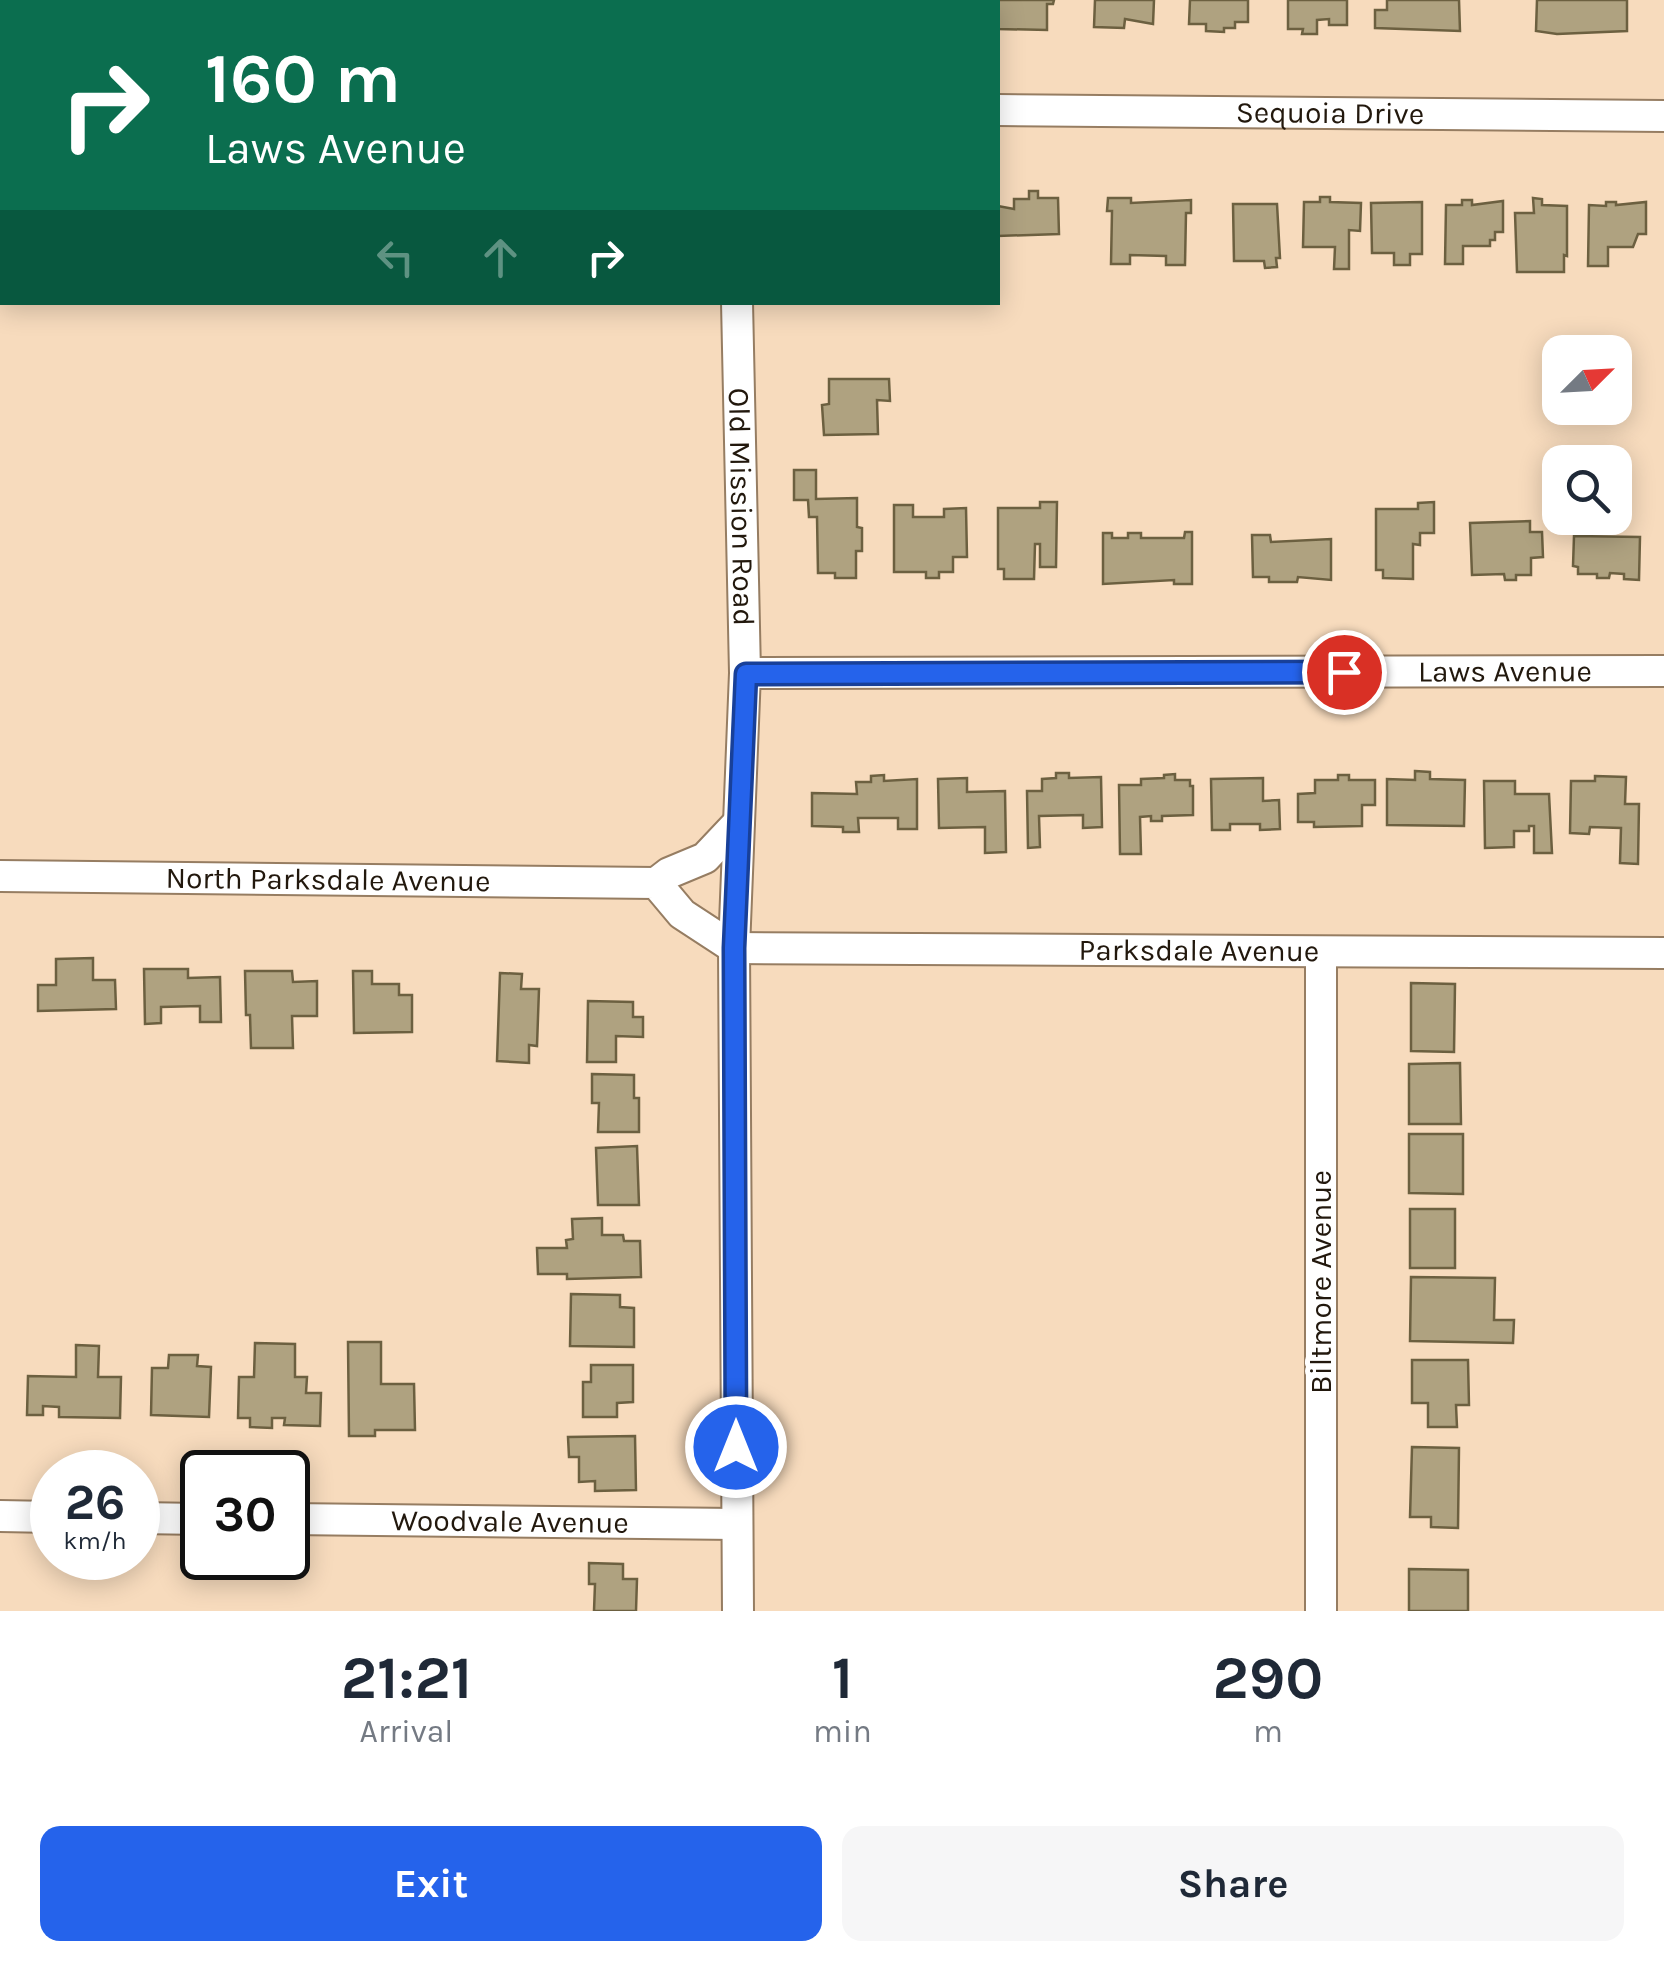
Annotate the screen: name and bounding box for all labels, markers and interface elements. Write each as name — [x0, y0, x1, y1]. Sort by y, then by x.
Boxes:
text: 160 m — [205, 38, 401, 120]
icon: right — [40, 40, 170, 170]
street label: Sequoia Drive — [1236, 94, 1424, 132]
text: Laws Avenue — [205, 122, 466, 174]
icon: left — [368, 230, 423, 285]
icon: ahead — [473, 230, 528, 285]
icon: right — [578, 230, 633, 285]
north arrow — [1542, 335, 1632, 425]
map controls — [1542, 335, 1632, 535]
street label: Old Mission Road — [721, 387, 762, 626]
button: search — [1542, 445, 1632, 535]
pin — [1302, 630, 1387, 715]
icon: arrive — [1317, 645, 1372, 700]
street label: Laws Avenue — [1418, 653, 1592, 690]
street label: North Parksdale Avenue — [165, 860, 491, 899]
street label: Parksdale Avenue — [1079, 932, 1319, 969]
street label: Biltmore Avenue — [1303, 1170, 1339, 1394]
position arrow — [684, 1395, 788, 1499]
speed limit sign: 30 — [180, 1450, 310, 1580]
text: 26 — [65, 1473, 125, 1532]
street label: Woodvale Avenue — [391, 1502, 629, 1541]
text: km/h — [63, 1526, 127, 1555]
text: 21:21 — [341, 1643, 472, 1713]
text: 1 — [832, 1643, 853, 1713]
text: 290 — [1212, 1643, 1323, 1713]
text: Arrival — [360, 1713, 453, 1750]
text: min — [813, 1713, 872, 1750]
text: m — [1253, 1713, 1283, 1750]
button: Exit — [40, 1826, 822, 1941]
button: Share — [842, 1826, 1624, 1941]

